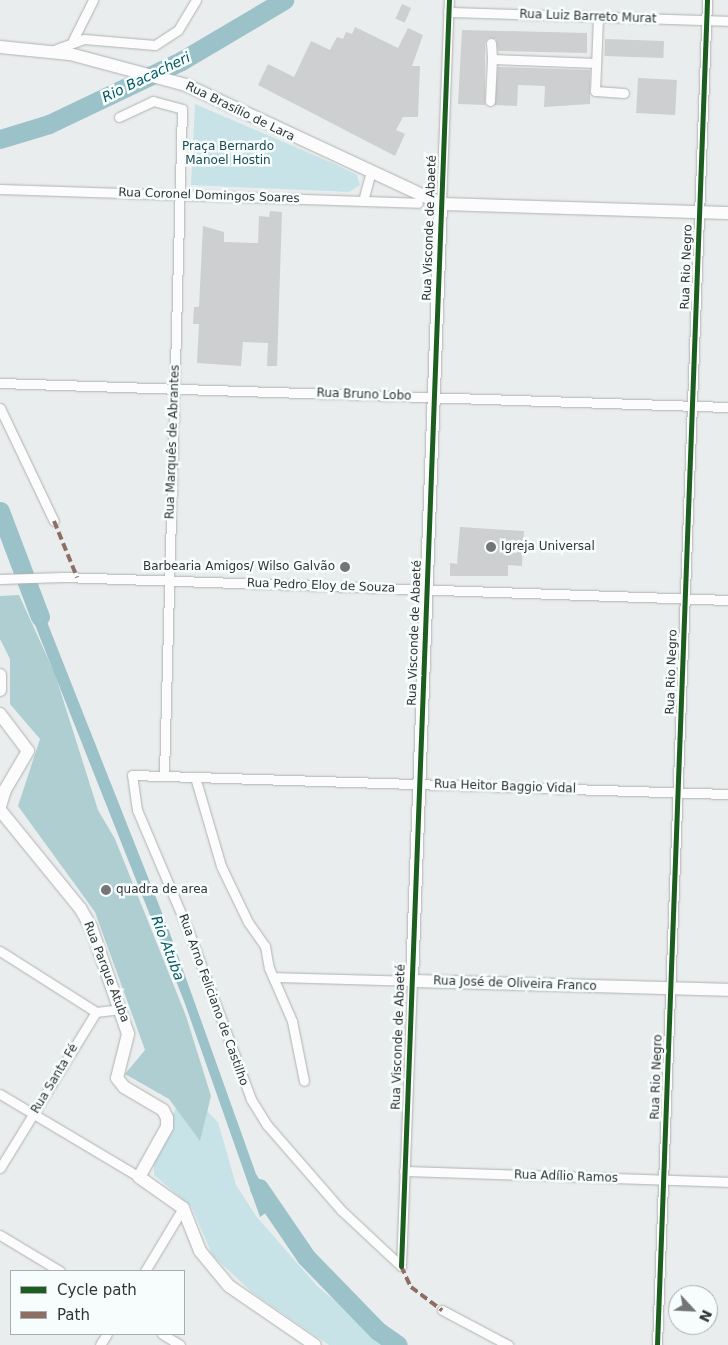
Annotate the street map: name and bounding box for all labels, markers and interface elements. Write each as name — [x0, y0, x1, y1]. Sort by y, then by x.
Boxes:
street label: Rua Luiz Barreto Murat — [519, 7, 657, 27]
water label: Rio Bacacheri — [99, 48, 193, 106]
street label: Rua Brasílio de Lara — [183, 79, 297, 145]
park label: Praça Bernardo Manoel Hostin — [182, 140, 274, 168]
street label: Rua Visconde de Abaeté — [420, 155, 440, 301]
street label: Rua Coronel Domingos Soares — [118, 186, 300, 206]
street label: Rua Rio Negro — [678, 224, 696, 310]
street label: Rua Marquês de Abrantes — [163, 365, 183, 519]
street label: Rua Bruno Lobo — [316, 386, 412, 404]
place label: Igreja Universal — [501, 540, 595, 554]
marker: Igreja Universal — [485, 541, 497, 553]
place label: Barbearia Amigos/ Wilso Galvão — [143, 560, 335, 574]
street label: Rua Visconde de Abaeté — [405, 560, 425, 706]
marker: Barbearia Amigos/ Wilso Galvão — [339, 561, 351, 573]
street label: Rua Pedro Eloy de Souza — [247, 576, 395, 596]
street label: Rua Rio Negro — [663, 629, 681, 715]
street label: Rua Heitor Baggio Vidal — [434, 777, 576, 797]
place label: quadra de area — [116, 883, 208, 897]
marker: quadra de area — [100, 884, 112, 896]
street label: Rua Arno Feliciano de Castilho — [175, 912, 251, 1088]
water label: Rio Atuba — [148, 913, 188, 983]
street label: Rua Parque Atuba — [80, 919, 132, 1025]
street label: Rua Visconde de Abaeté — [389, 964, 409, 1110]
street label: Rua José de Oliveira Franco — [433, 974, 597, 994]
street label: Rua Rio Negro — [648, 1034, 666, 1120]
street label: Rua Santa Fé — [29, 1042, 81, 1116]
street label: Rua Adílio Ramos — [514, 1168, 618, 1186]
legend — [10, 1270, 185, 1335]
text: Cycle path — [57, 1281, 137, 1299]
north arrow — [668, 1285, 718, 1335]
text: Path — [57, 1306, 90, 1324]
text: N — [696, 1307, 715, 1325]

